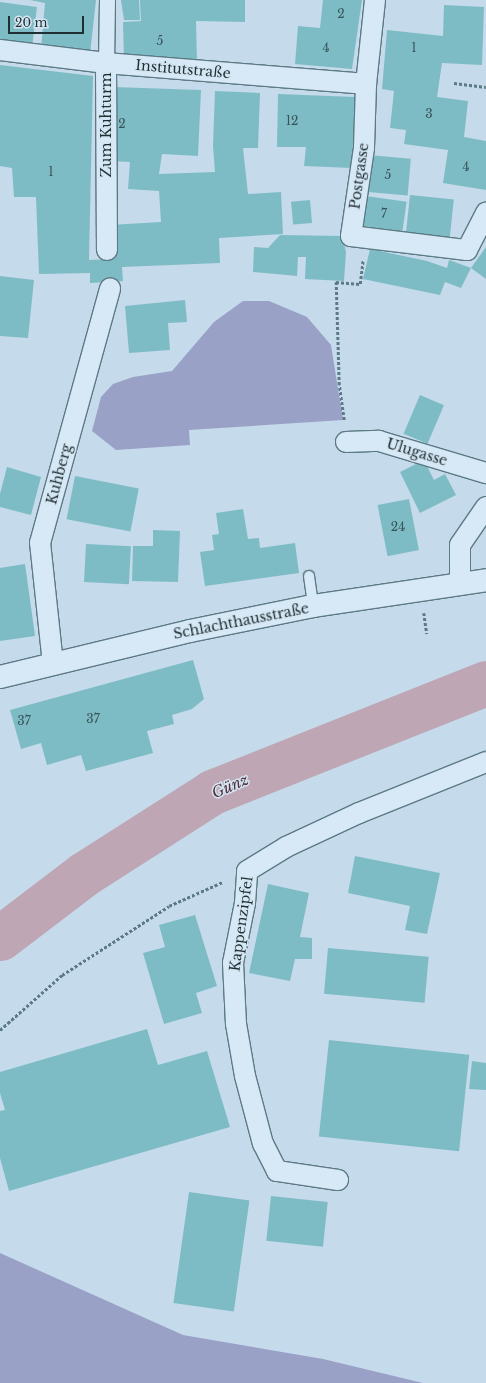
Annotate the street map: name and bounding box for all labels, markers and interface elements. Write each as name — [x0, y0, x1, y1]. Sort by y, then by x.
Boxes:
house number: 2 — [337, 7, 345, 21]
scale bar — [10, 8, 86, 34]
text: 20 m — [15, 15, 47, 30]
house number: 5 — [157, 34, 163, 48]
house number: 4 — [322, 41, 330, 55]
house number: 1 — [411, 41, 417, 55]
street label: Institutstraße — [135, 56, 231, 82]
street label: Zum Kuhturm — [98, 72, 114, 178]
house number: 3 — [425, 107, 433, 121]
house number: 12 — [286, 114, 298, 128]
house number: 2 — [118, 117, 126, 131]
street label: Postgasse — [346, 142, 372, 210]
house number: 4 — [462, 160, 470, 174]
house number: 1 — [48, 165, 54, 179]
house number: 5 — [385, 168, 391, 182]
house number: 7 — [381, 207, 387, 221]
street label: Ulugasse — [384, 435, 450, 469]
street label: Kuhberg — [43, 442, 75, 506]
house number: 24 — [391, 520, 405, 534]
street label: Schlachthausstraße — [172, 600, 310, 642]
house number: 37 — [86, 712, 100, 726]
house number: 37 — [17, 714, 31, 728]
water label: Günz — [209, 770, 251, 802]
street label: Kappenzipfel — [226, 875, 256, 973]

